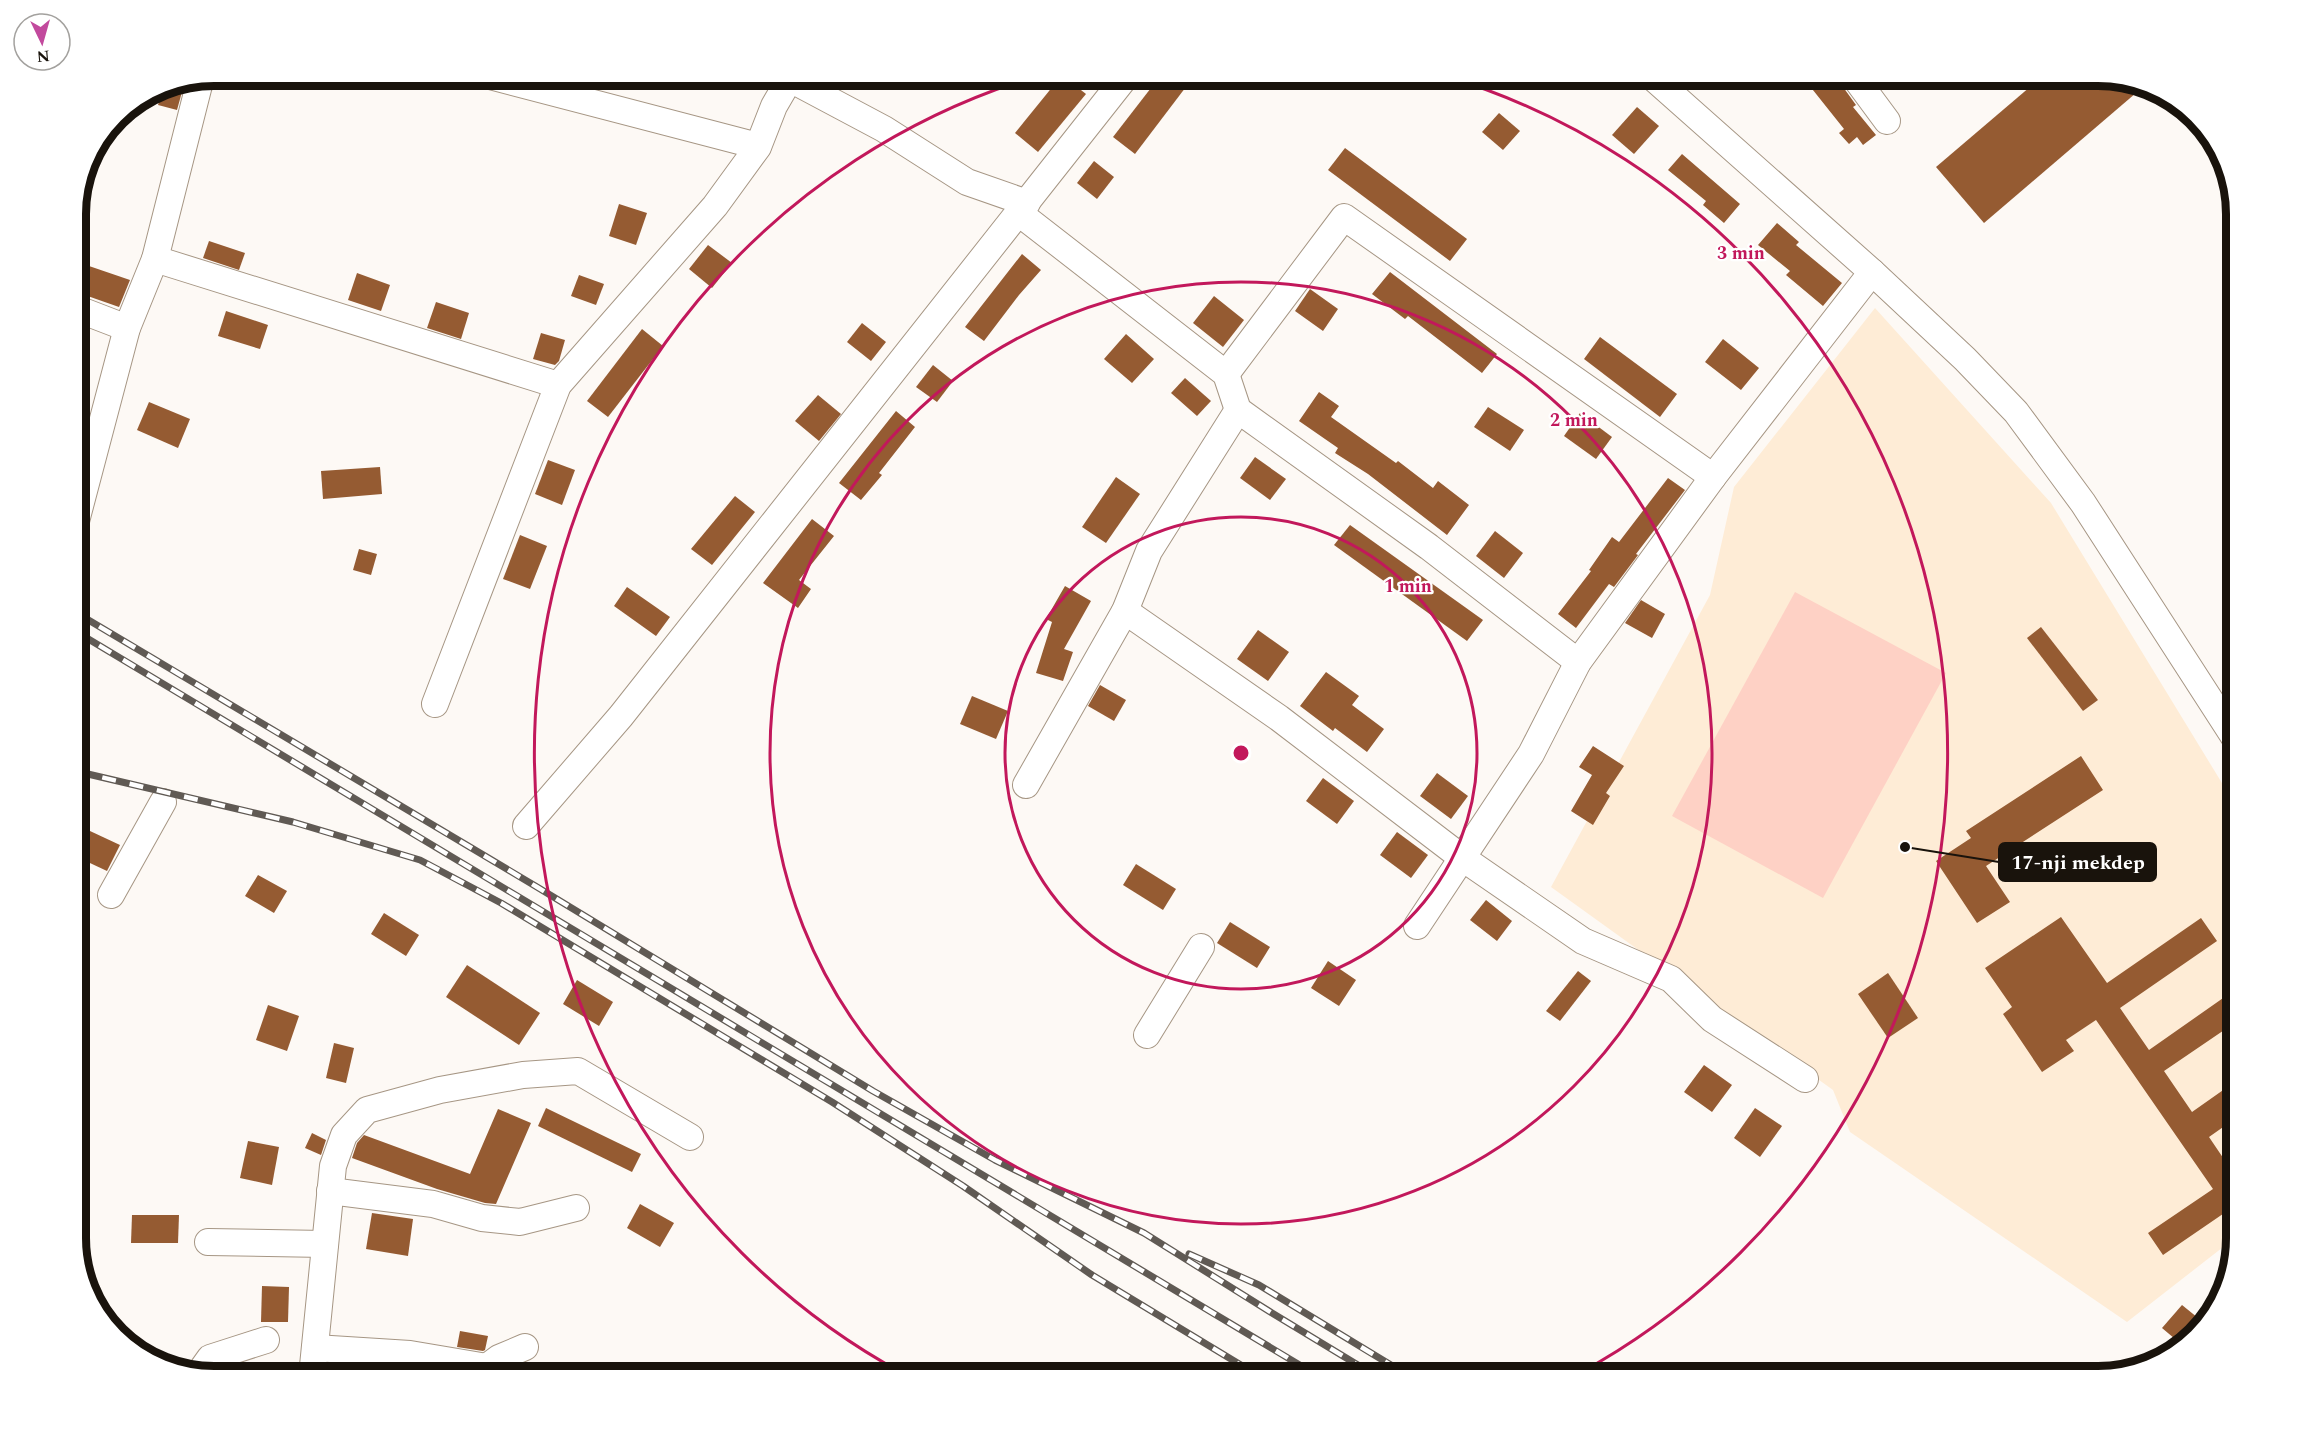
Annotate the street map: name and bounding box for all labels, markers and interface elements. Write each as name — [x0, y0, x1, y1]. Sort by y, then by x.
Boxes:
north arrow — [12, 12, 72, 72]
text: N — [36, 43, 51, 68]
text: 3 min — [1717, 240, 1765, 267]
text: 2 min — [1550, 407, 1598, 434]
text: 1 min — [1384, 573, 1432, 600]
centre of rings — [1231, 743, 1251, 763]
callout: 17-nji mekdep — [1999, 843, 2156, 881]
text: 17-nji mekdep — [2011, 848, 2145, 878]

